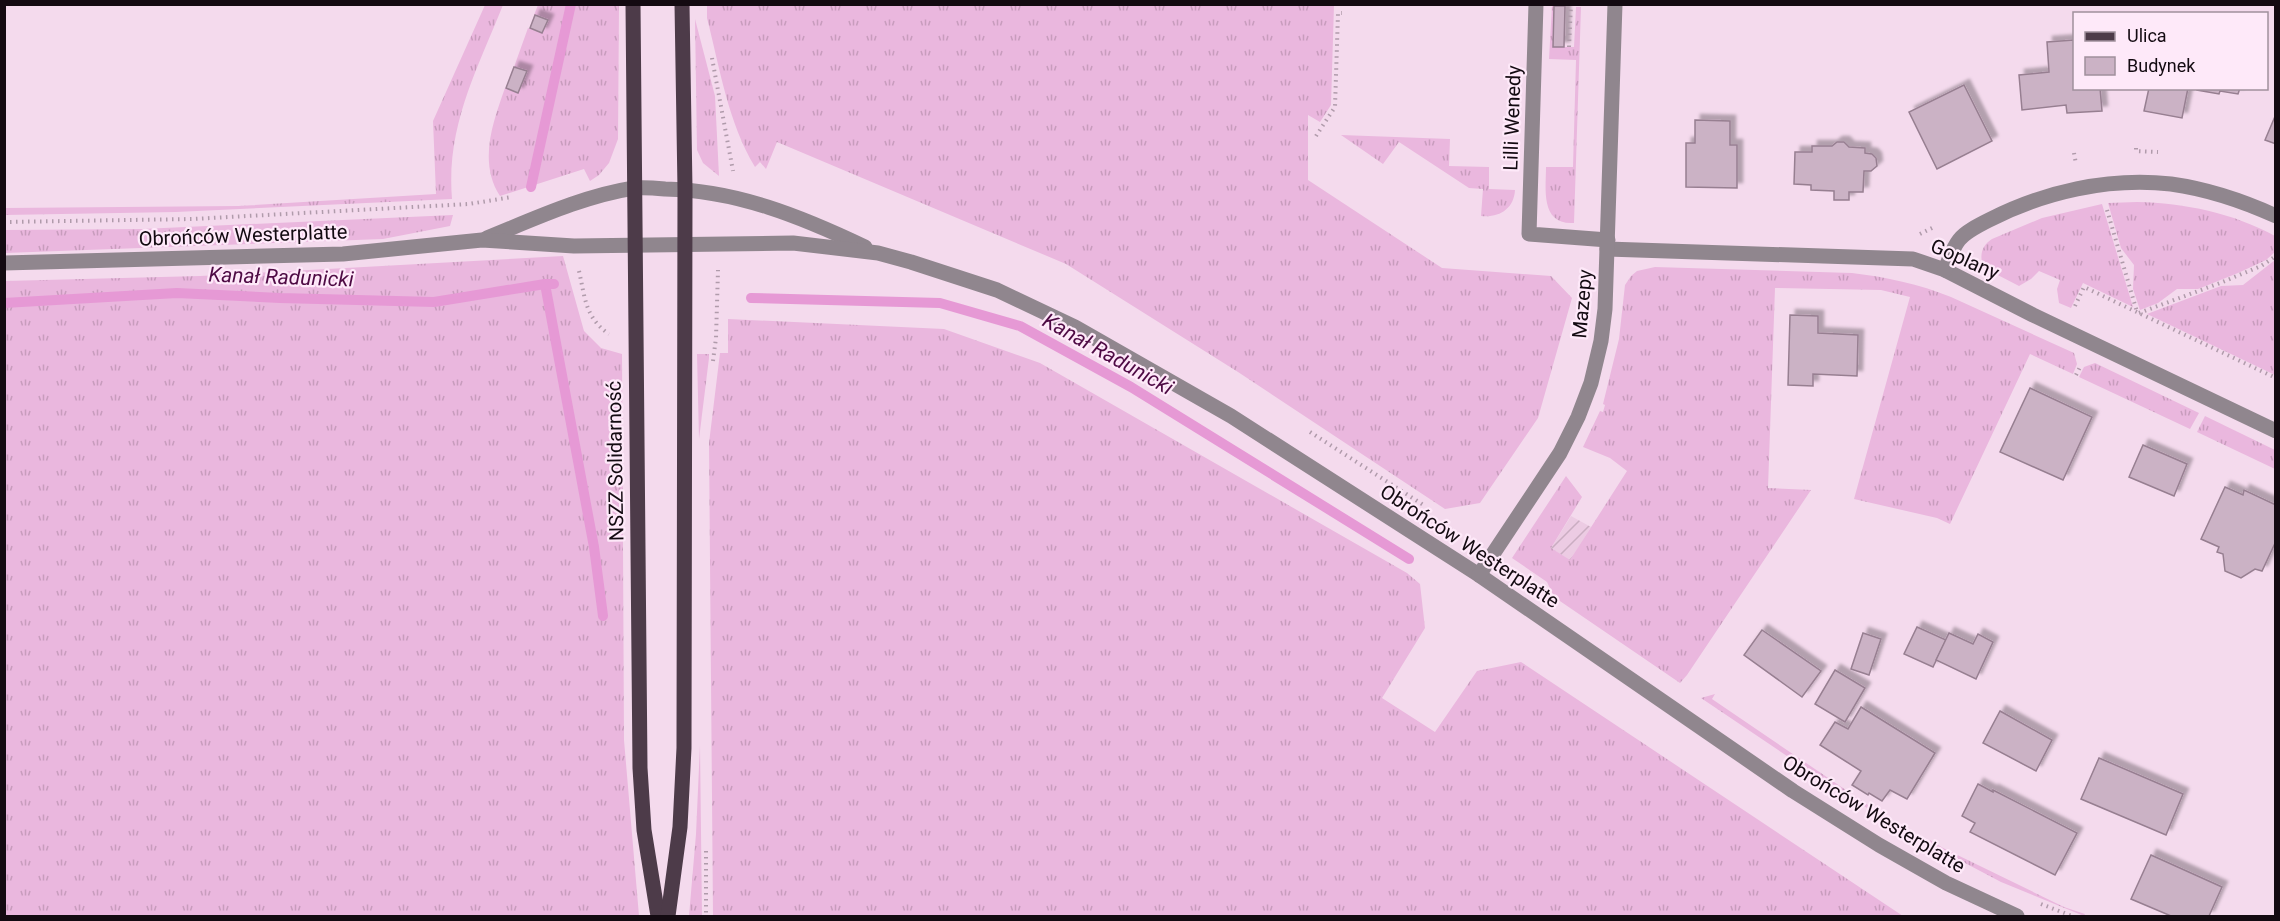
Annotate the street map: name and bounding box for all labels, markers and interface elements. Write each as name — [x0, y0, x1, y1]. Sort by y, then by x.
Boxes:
legend — [2073, 12, 2268, 90]
text: Ulica — [2127, 25, 2167, 46]
text: Budynek — [2127, 55, 2196, 76]
street label: Lilli Wenedy — [1498, 64, 1526, 171]
street label: Obrońców Westerplatte — [138, 219, 348, 251]
street label: Goplany — [1927, 233, 2003, 285]
water label: Kanał Radunicki — [208, 262, 354, 292]
street label: Mazepy — [1567, 268, 1597, 340]
water label: Kanał Radunicki — [1039, 308, 1177, 400]
street label: NSZZ Solidarność — [602, 381, 628, 541]
street label: Obrońców Westerplatte — [1376, 479, 1564, 613]
street label: Obrońców Westerplatte — [1778, 750, 1970, 878]

